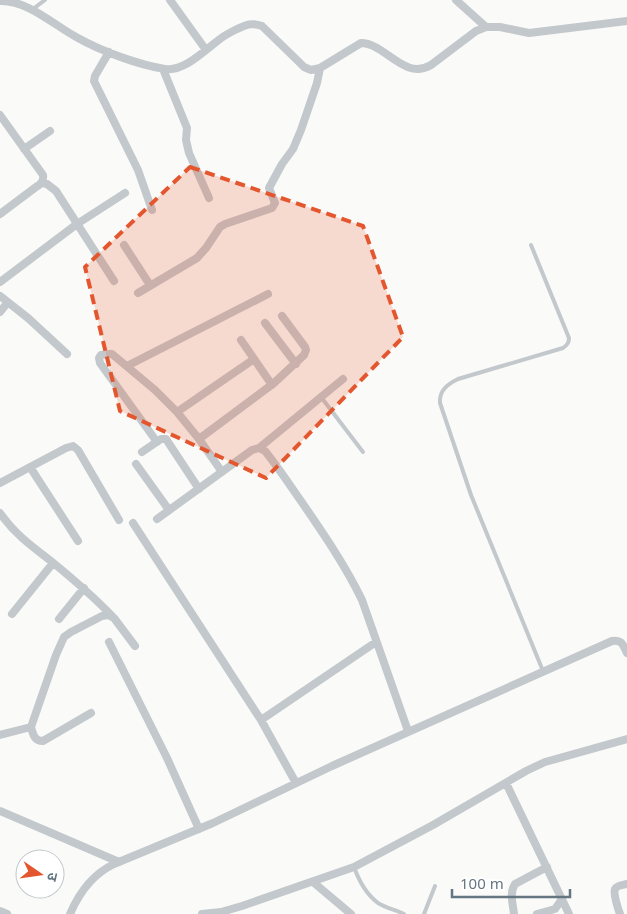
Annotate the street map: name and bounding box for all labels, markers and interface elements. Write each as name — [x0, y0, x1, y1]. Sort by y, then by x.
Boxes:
north arrow — [15, 849, 65, 899]
scale bar — [452, 866, 570, 898]
text: उ — [43, 871, 63, 884]
text: 100 m — [460, 873, 504, 893]

